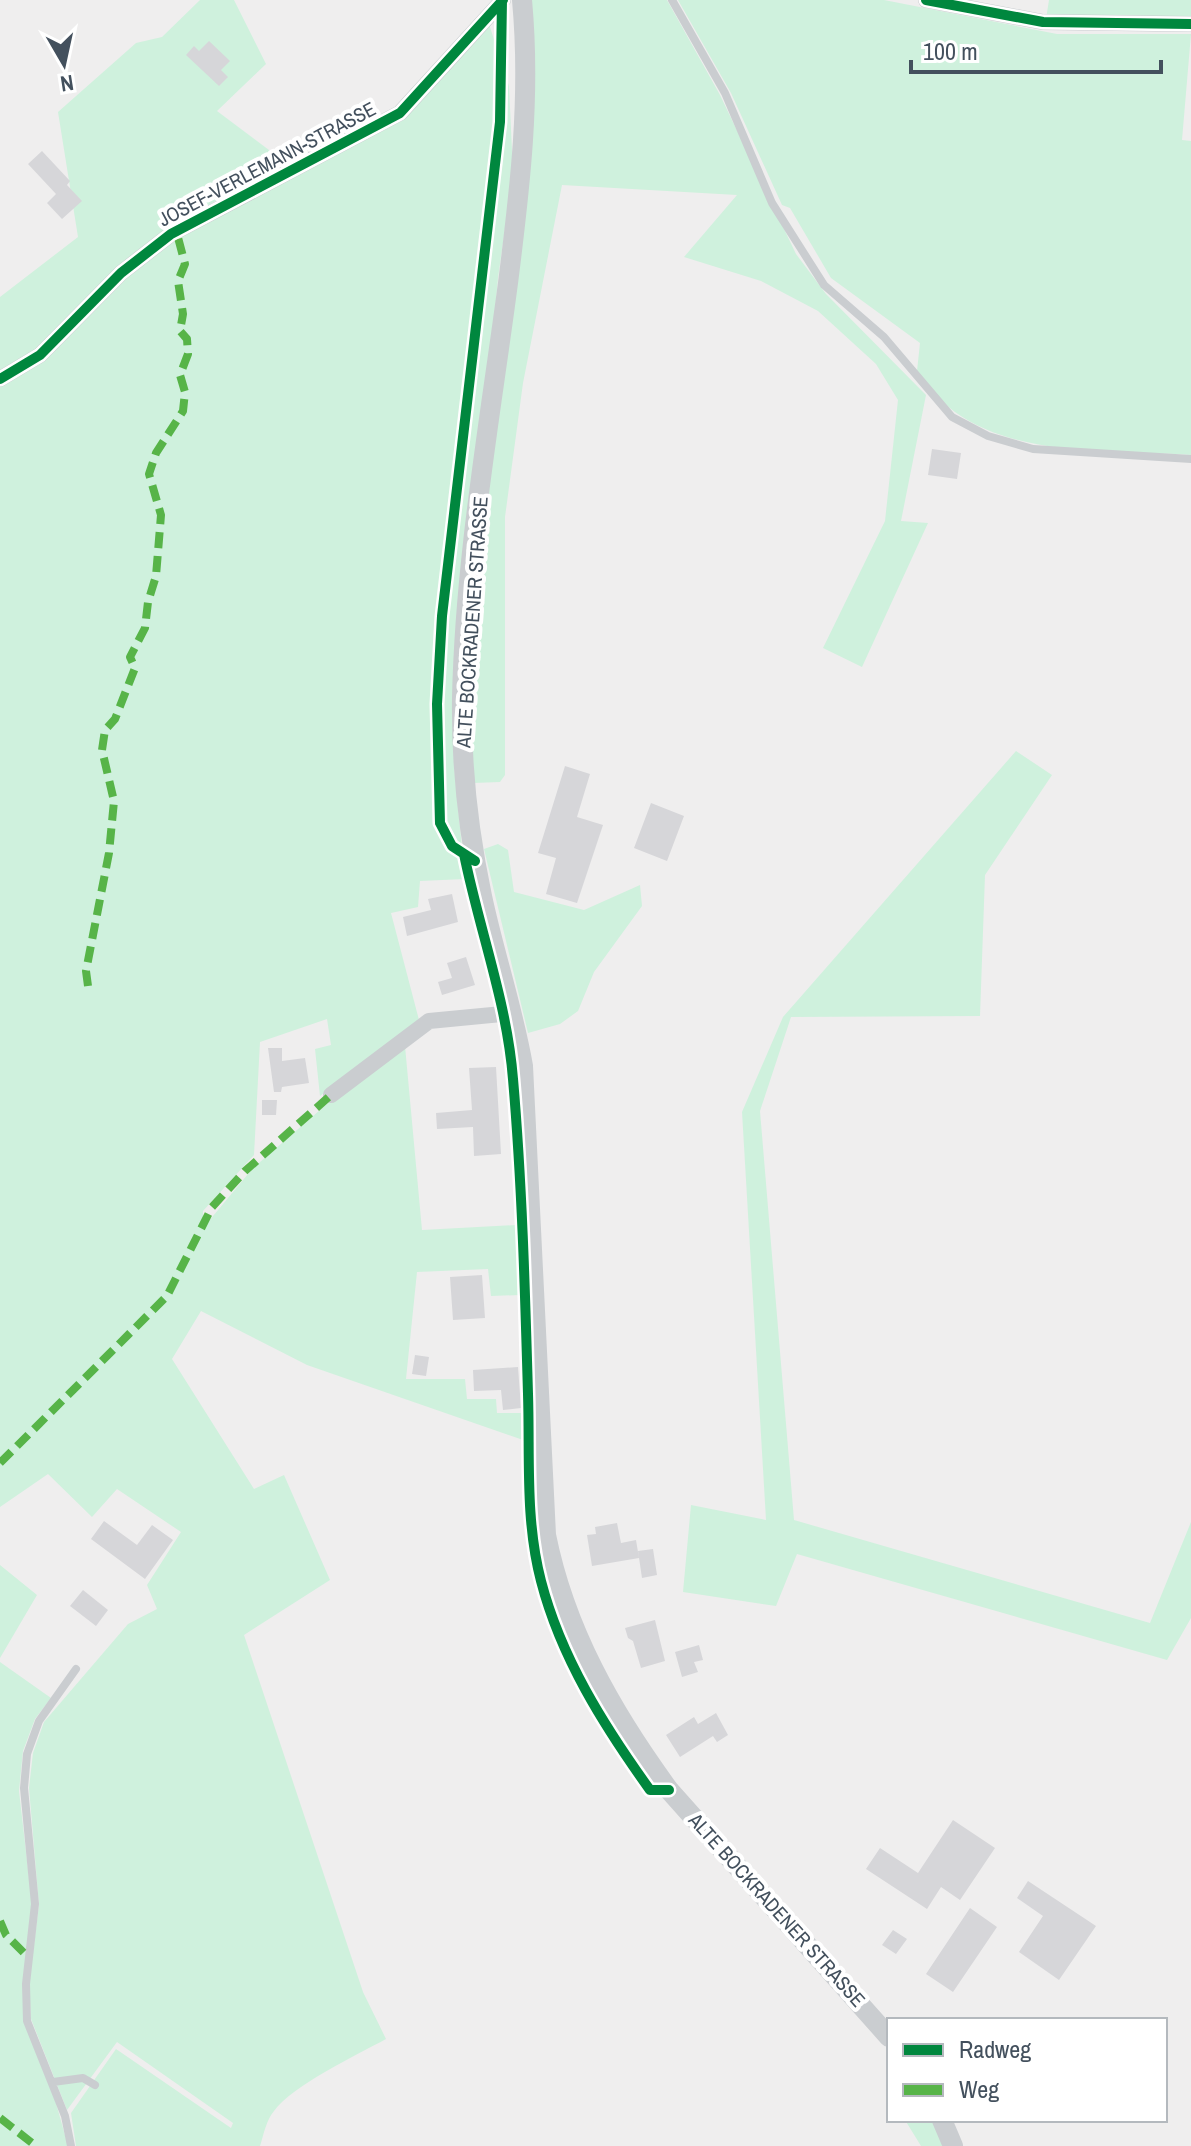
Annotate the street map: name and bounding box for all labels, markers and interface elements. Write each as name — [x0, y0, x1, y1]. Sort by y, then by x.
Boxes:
north arrow — [24, 24, 104, 104]
scale bar — [911, 24, 1161, 74]
text: 100 m — [923, 35, 978, 67]
text: N — [58, 68, 76, 100]
street label: JOSEF-VERLEMANN-STRASSE — [153, 95, 380, 232]
street label: ALTE BOCKRADENER STRASSE — [449, 495, 494, 750]
street label: ALTE BOCKRADENER STRASSE — [682, 1806, 872, 2012]
legend — [887, 2018, 1167, 2122]
text: Radweg — [959, 2033, 1031, 2065]
text: Weg — [959, 2073, 999, 2105]

